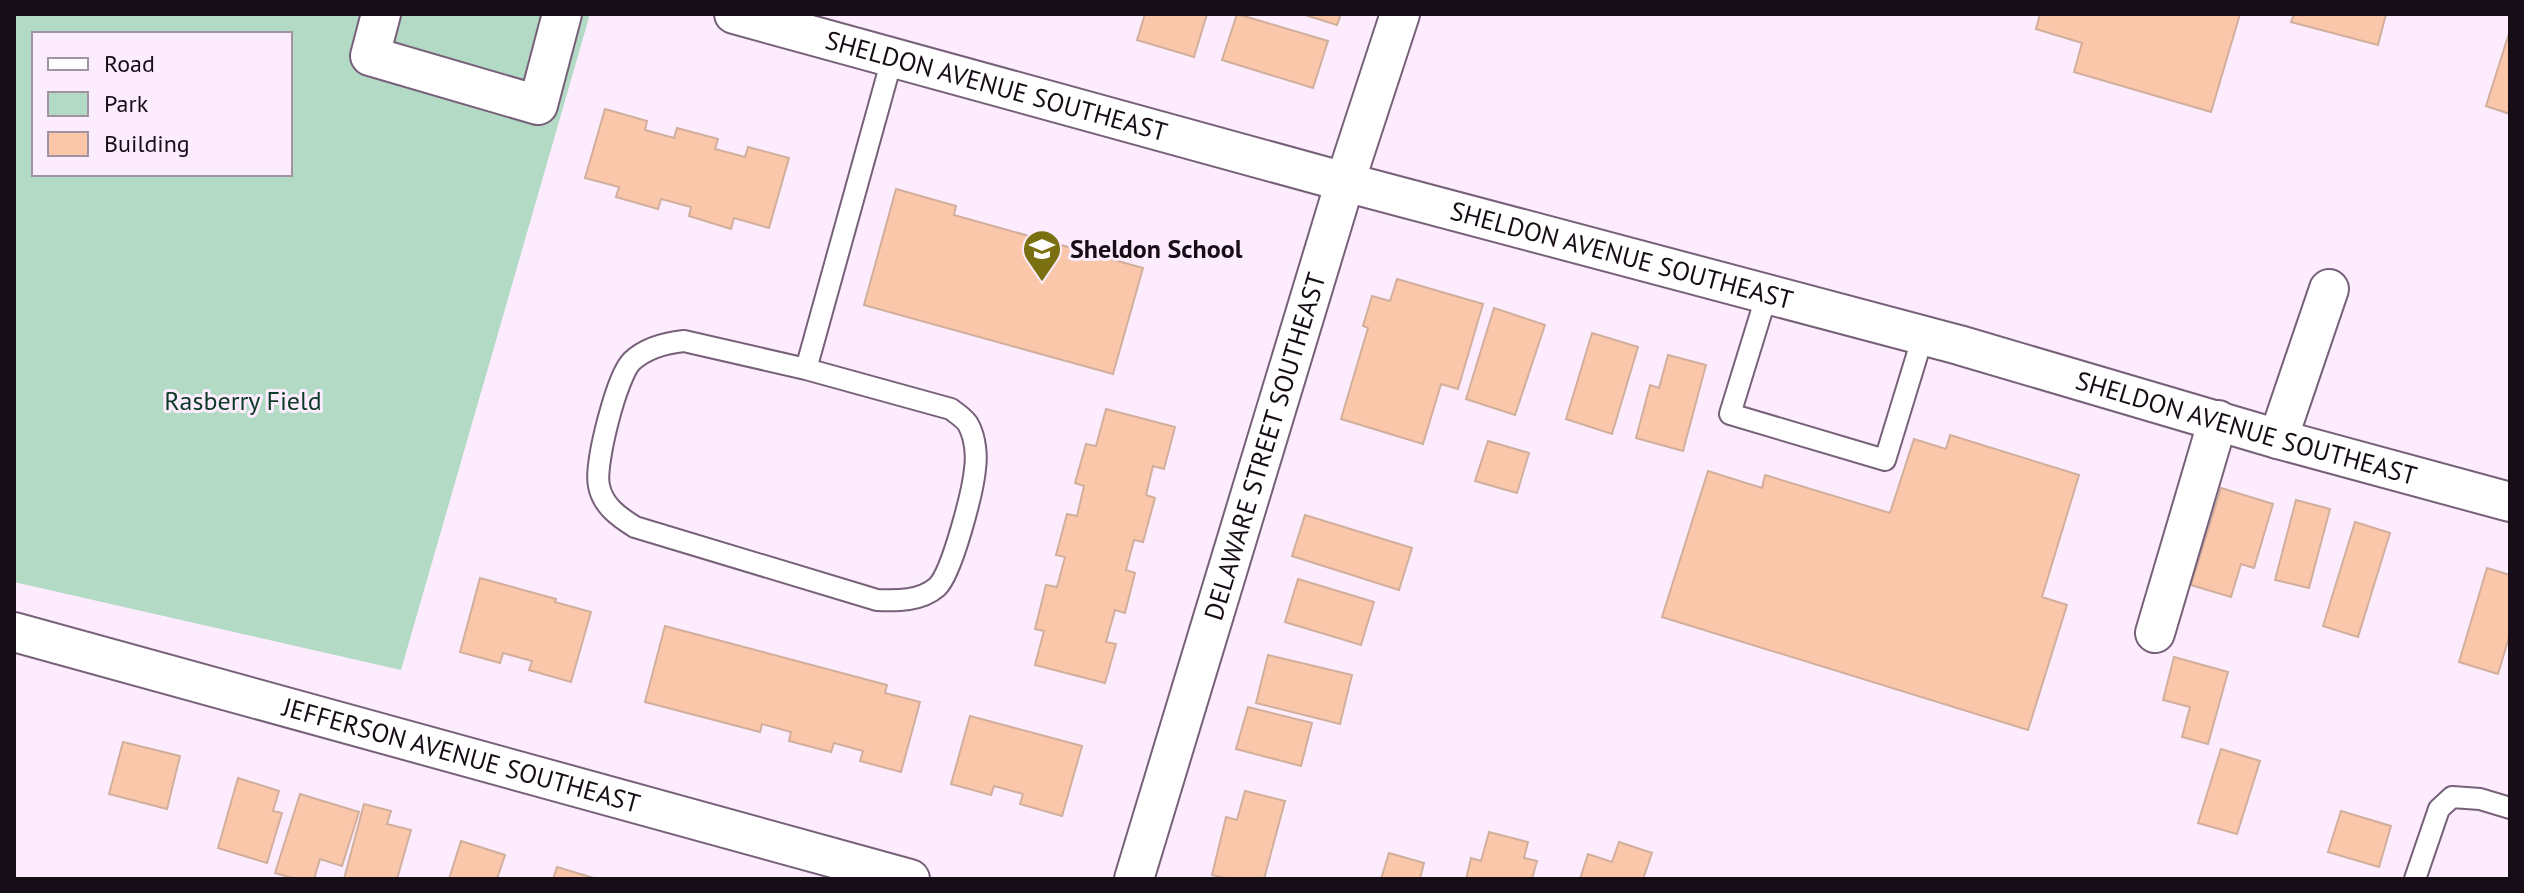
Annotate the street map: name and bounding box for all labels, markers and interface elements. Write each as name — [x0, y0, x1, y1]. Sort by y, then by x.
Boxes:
street label: SHELDON AVENUE SOUTHEAST — [822, 23, 1171, 148]
legend — [32, 32, 292, 176]
text: Road — [104, 48, 155, 79]
text: Park — [104, 88, 149, 119]
text: Building — [104, 128, 190, 159]
street label: SHELDON AVENUE SOUTHEAST — [1447, 194, 1797, 316]
school or university icon: Sheldon School — [1021, 228, 1063, 283]
place label: Sheldon School — [1070, 232, 1243, 265]
street label: DELAWARE STREET SOUTHEAST — [1196, 269, 1333, 624]
street label: SHELDON AVENUE SOUTHEAST — [2072, 363, 2421, 492]
park label: Rasberry Field — [164, 384, 322, 417]
street label: JEFFERSON AVENUE SOUTHEAST — [278, 690, 644, 820]

